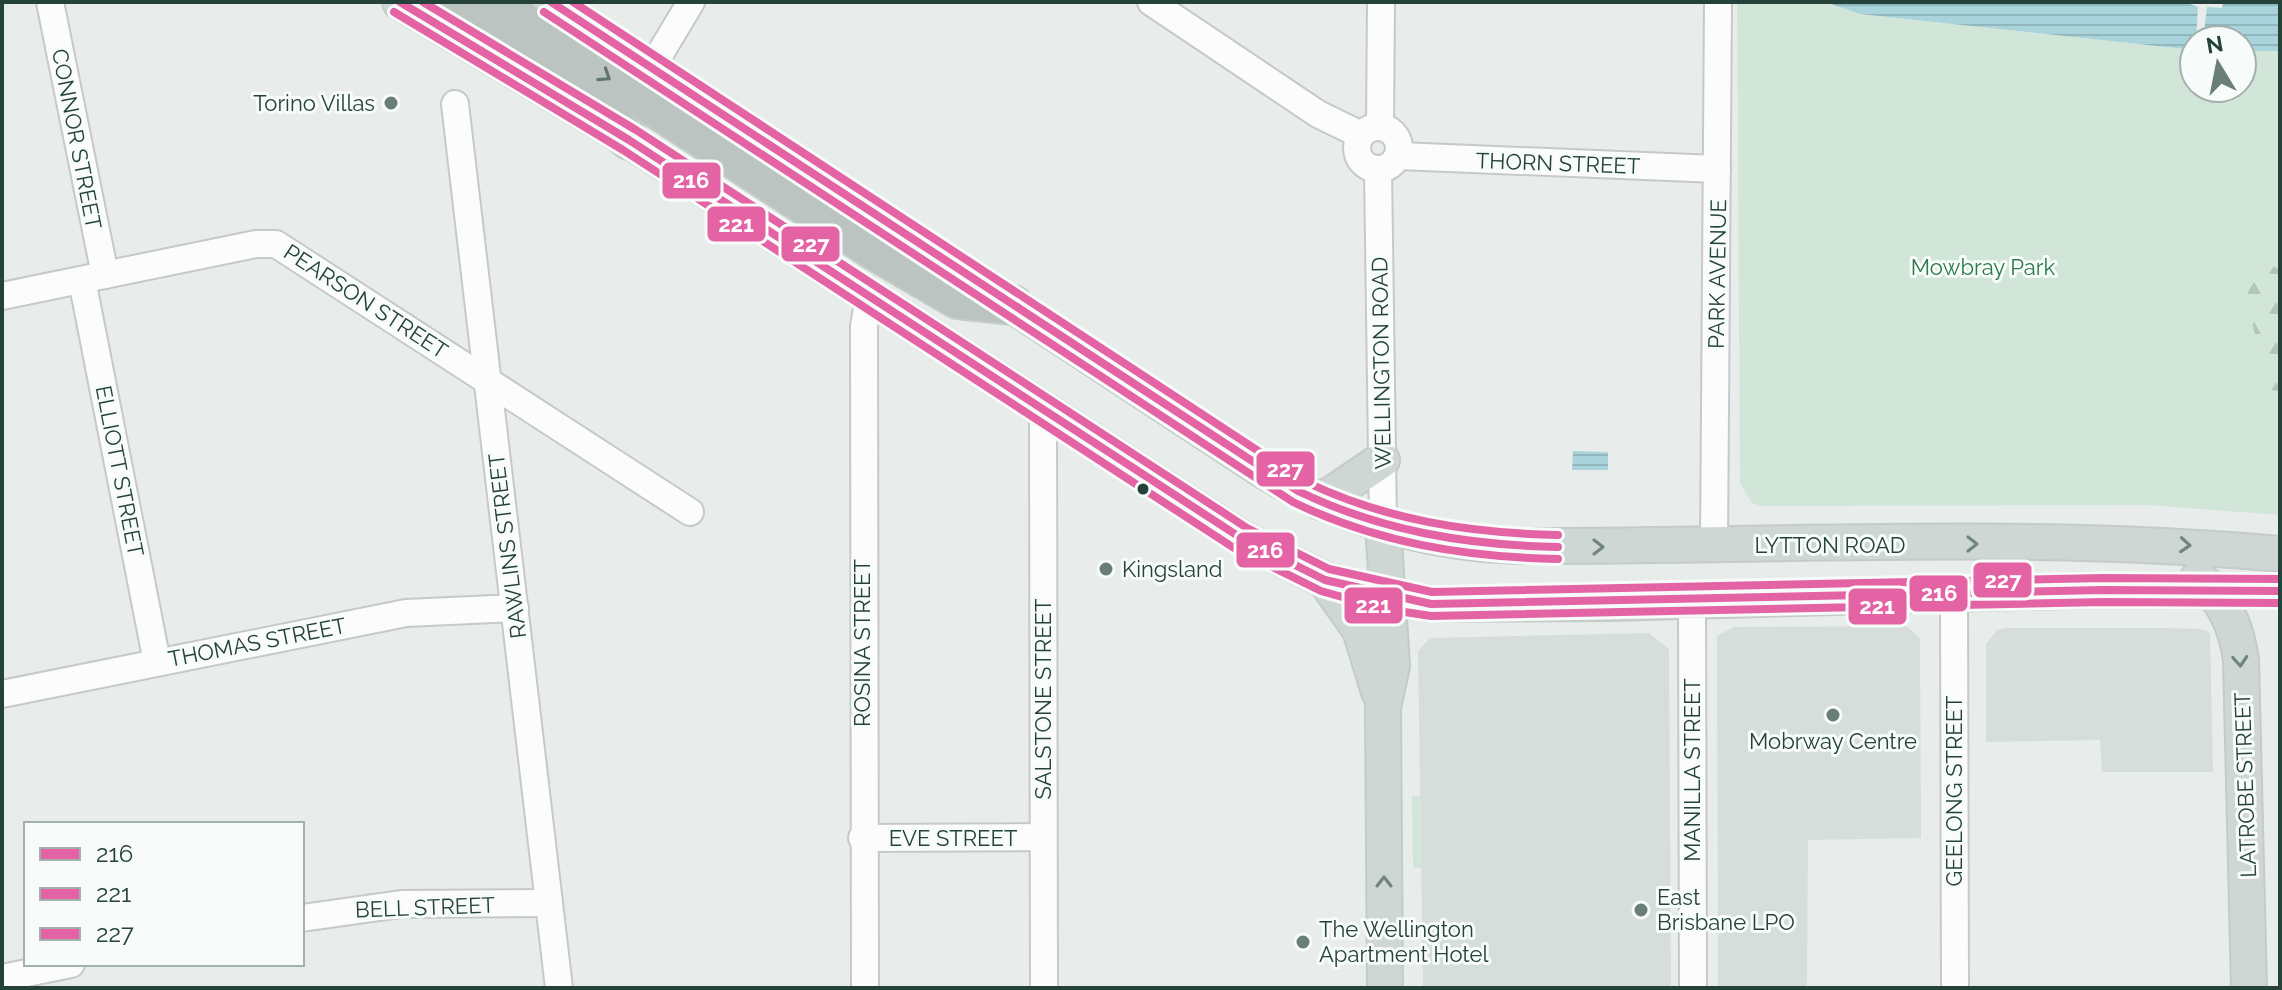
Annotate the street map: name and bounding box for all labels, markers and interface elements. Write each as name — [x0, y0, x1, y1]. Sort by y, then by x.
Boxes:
north arrow — [2178, 24, 2258, 104]
text: N — [2204, 30, 2225, 59]
street label: CONNOR STREET — [47, 47, 107, 232]
one-way arrow — [597, 66, 611, 81]
place label: Torino Villas — [253, 90, 375, 116]
marker: Torino Villas — [382, 94, 400, 112]
street label: THORN STREET — [1475, 147, 1641, 179]
line badge: 216 — [661, 161, 722, 200]
text: 216 — [673, 167, 709, 193]
street label: PARK AVENUE — [1703, 199, 1731, 349]
line badge: 221 — [706, 205, 767, 243]
text: 221 — [718, 211, 754, 237]
line badge: 227 — [780, 225, 841, 263]
text: 227 — [792, 231, 830, 257]
street label: PEARSON STREET — [279, 238, 453, 364]
park label: Mowbray Park — [1911, 254, 2056, 280]
street label: WELLINGTON ROAD — [1366, 256, 1396, 470]
street label: ELLIOTT STREET — [91, 383, 149, 559]
line badge: 227 — [1255, 450, 1316, 488]
street label: RAWLINS STREET — [483, 451, 531, 640]
text: 227 — [1266, 456, 1304, 482]
unlabelled marker — [1135, 481, 1151, 497]
line badge: 216 — [1235, 531, 1296, 569]
street label: LYTTON ROAD — [1754, 532, 1906, 558]
one-way arrow — [1966, 535, 1979, 553]
one-way arrow — [2179, 536, 2192, 553]
text: 216 — [1247, 537, 1283, 563]
one-way arrow — [1592, 538, 1605, 555]
place label: Kingsland — [1122, 556, 1222, 582]
street label: ROSINA STREET — [849, 559, 875, 727]
marker: Kingsland — [1097, 560, 1115, 578]
line badge: 227 — [1972, 561, 2033, 599]
text: 227 — [1984, 567, 2022, 593]
line badge: 216 — [1908, 574, 1969, 613]
text: 216 — [1921, 580, 1957, 606]
line badge: 221 — [1343, 586, 1404, 625]
line badge: 221 — [1847, 587, 1908, 626]
text: 221 — [1355, 592, 1391, 618]
text: 221 — [1859, 593, 1895, 619]
street label: SALSTONE STREET — [1030, 598, 1056, 799]
street label: THOMAS STREET — [166, 612, 349, 672]
one-way arrow — [2231, 655, 2248, 668]
street label: MANILLA STREET — [1679, 678, 1705, 862]
street label: LATROBE STREET — [2229, 691, 2261, 878]
street label: GEELONG STREET — [1941, 695, 1967, 886]
marker: Mobrway Centre — [1824, 706, 1842, 724]
place label: Mobrway Centre — [1749, 728, 1917, 754]
legend — [24, 822, 304, 966]
street label: EVE STREET — [889, 825, 1018, 851]
text: 216 — [96, 839, 133, 868]
one-way arrow — [1375, 875, 1393, 888]
text: 221 — [96, 879, 131, 908]
place label: East Brisbane LPO — [1657, 884, 1795, 935]
street label: BELL STREET — [355, 892, 496, 922]
marker: East Brisbane LPO — [1632, 901, 1650, 919]
place label: The Wellington Apartment Hotel — [1319, 916, 1488, 967]
text: 227 — [96, 919, 134, 948]
marker: The Wellington Apartment Hotel — [1294, 933, 1312, 951]

